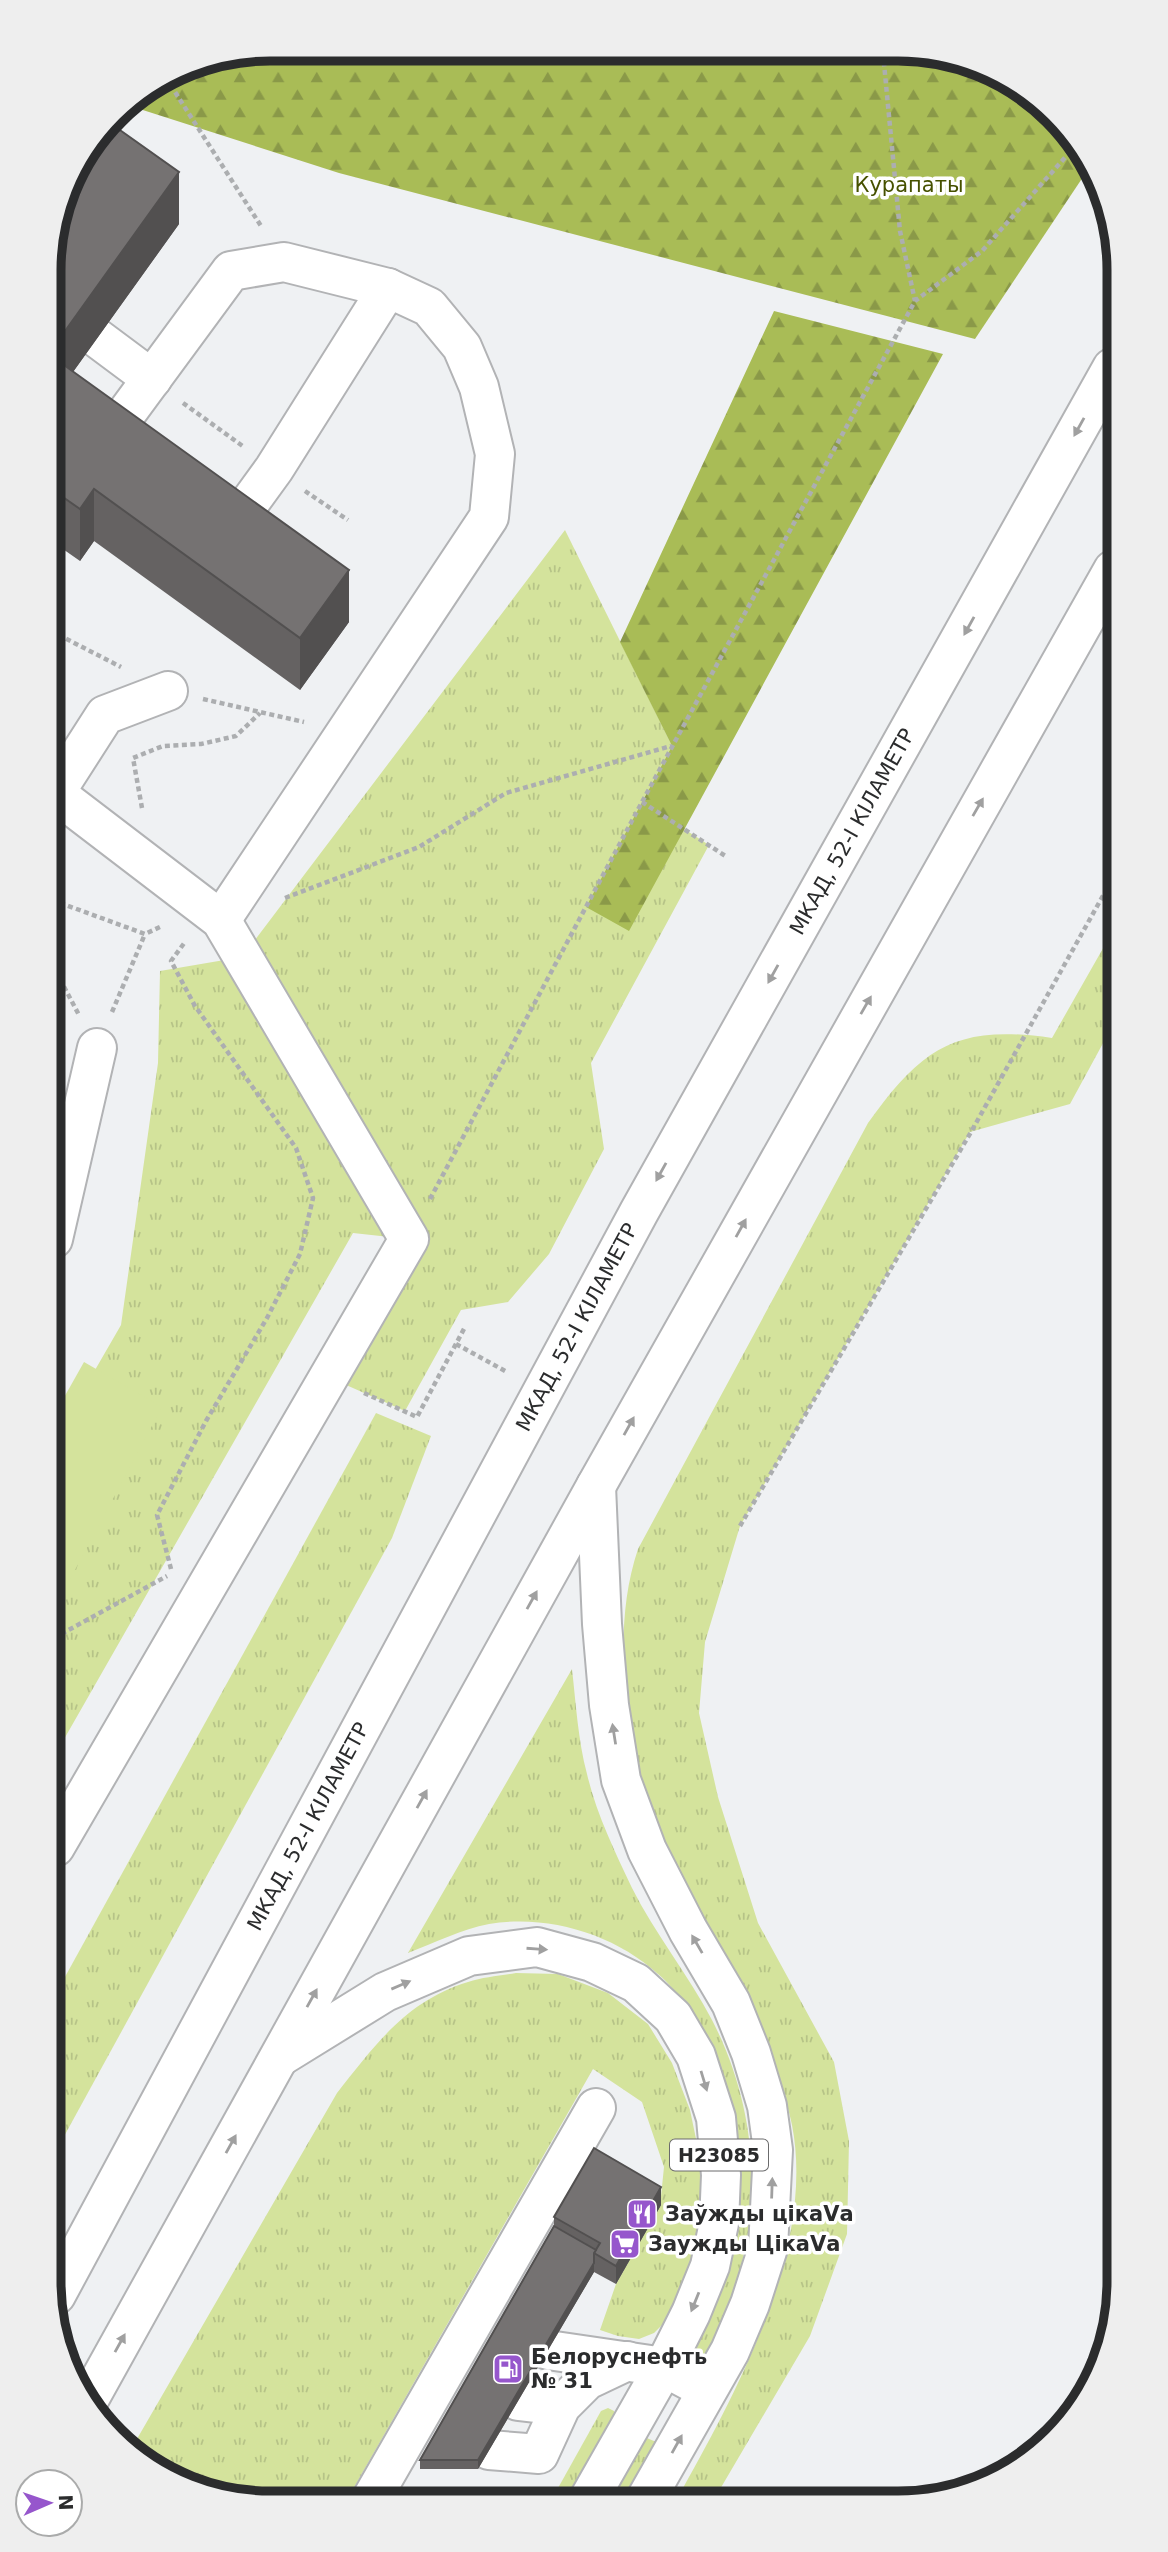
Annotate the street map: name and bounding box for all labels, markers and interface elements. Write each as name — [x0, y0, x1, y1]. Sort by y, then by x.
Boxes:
park label: Курапаты — [855, 173, 963, 197]
one-way arrow — [1073, 418, 1085, 437]
one-way arrow — [963, 617, 975, 636]
street label: МКАД, 52-І КІЛАМЕТР — [785, 724, 920, 939]
one-way arrow — [972, 798, 984, 817]
one-way arrow — [767, 964, 779, 984]
one-way arrow — [860, 996, 872, 1015]
one-way arrow — [655, 1163, 667, 1182]
one-way arrow — [735, 1218, 747, 1238]
street label: МКАД, 52-І КІЛАМЕТР — [511, 1219, 643, 1435]
one-way arrow — [623, 1416, 635, 1436]
one-way arrow — [526, 1590, 538, 1610]
street label: МКАД, 52-І КІЛАМЕТР — [242, 1718, 374, 1935]
one-way arrow — [608, 1723, 619, 1745]
one-way arrow — [416, 1789, 428, 1809]
one-way arrow — [691, 1935, 703, 1954]
one-way arrow — [526, 1944, 548, 1955]
one-way arrow — [390, 1980, 411, 1991]
one-way arrow — [306, 1988, 318, 2008]
one-way arrow — [699, 2070, 709, 2091]
one-way arrow — [225, 2135, 237, 2154]
road number: Н23085 — [670, 2140, 768, 2170]
one-way arrow — [766, 2177, 777, 2199]
restaurant icon: Заўжды цікаVа — [625, 2197, 659, 2231]
place label: Заўжды цікаVа — [665, 2202, 854, 2226]
supermarket icon: Заужды ЦікаVа — [608, 2227, 642, 2261]
place label: Заужды ЦікаVа — [648, 2232, 840, 2256]
one-way arrow — [689, 2292, 701, 2312]
one-way arrow — [114, 2334, 126, 2353]
place label: Белоруснефть № 31 — [531, 2345, 707, 2393]
fuel station icon: Белоруснефть № 31 — [491, 2352, 525, 2386]
one-way arrow — [671, 2434, 683, 2453]
north arrow — [14, 2468, 84, 2538]
text: N — [55, 2494, 77, 2511]

